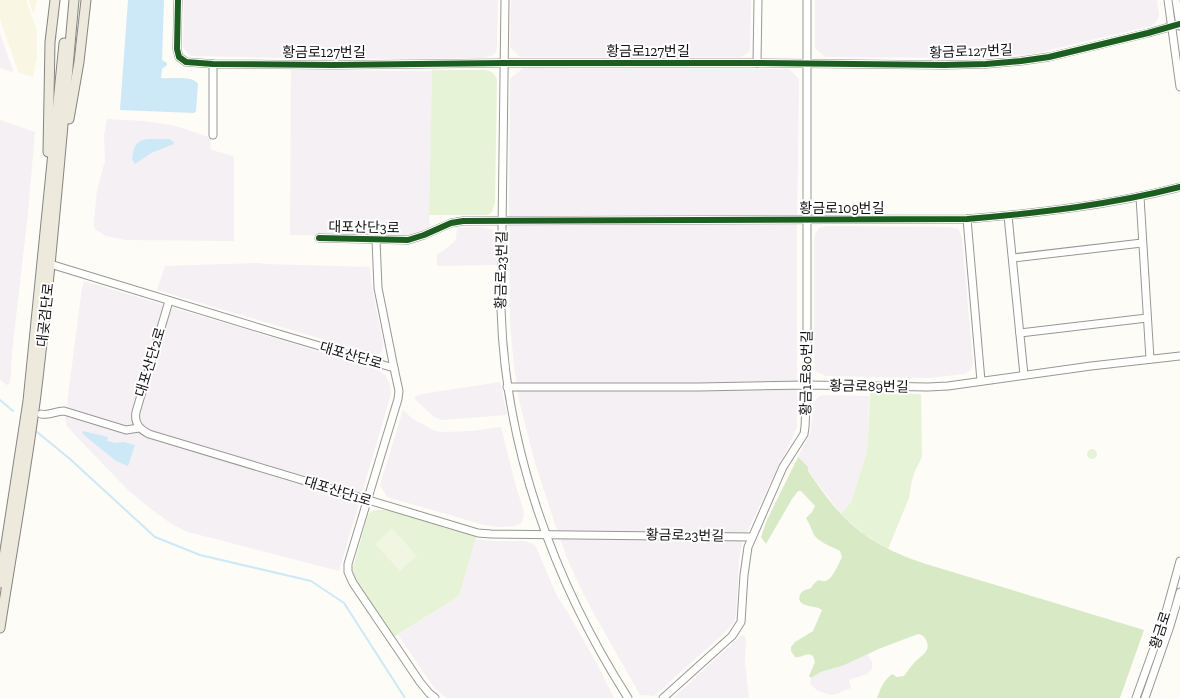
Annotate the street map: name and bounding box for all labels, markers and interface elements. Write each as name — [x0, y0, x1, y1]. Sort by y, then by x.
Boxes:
street label: 황금로127번길 — [929, 42, 1013, 61]
street label: 황금로127번길 — [606, 43, 690, 60]
street label: 황금로127번길 — [282, 44, 366, 61]
street label: 황금로109번길 — [799, 200, 885, 217]
street label: 대포산단3로 — [328, 218, 400, 237]
street label: 황금로23번길 — [492, 231, 511, 309]
street label: 대곶검단로 — [34, 282, 57, 348]
street label: 대포산단2로 — [132, 325, 169, 399]
street label: 황금1로80번길 — [797, 330, 816, 416]
street label: 대포산단로 — [318, 338, 384, 373]
street label: 황금로89번길 — [829, 377, 909, 396]
street label: 대포산단1로 — [302, 473, 374, 510]
street label: 황금로23번길 — [646, 526, 724, 545]
street label: 황금로 — [1146, 609, 1175, 651]

